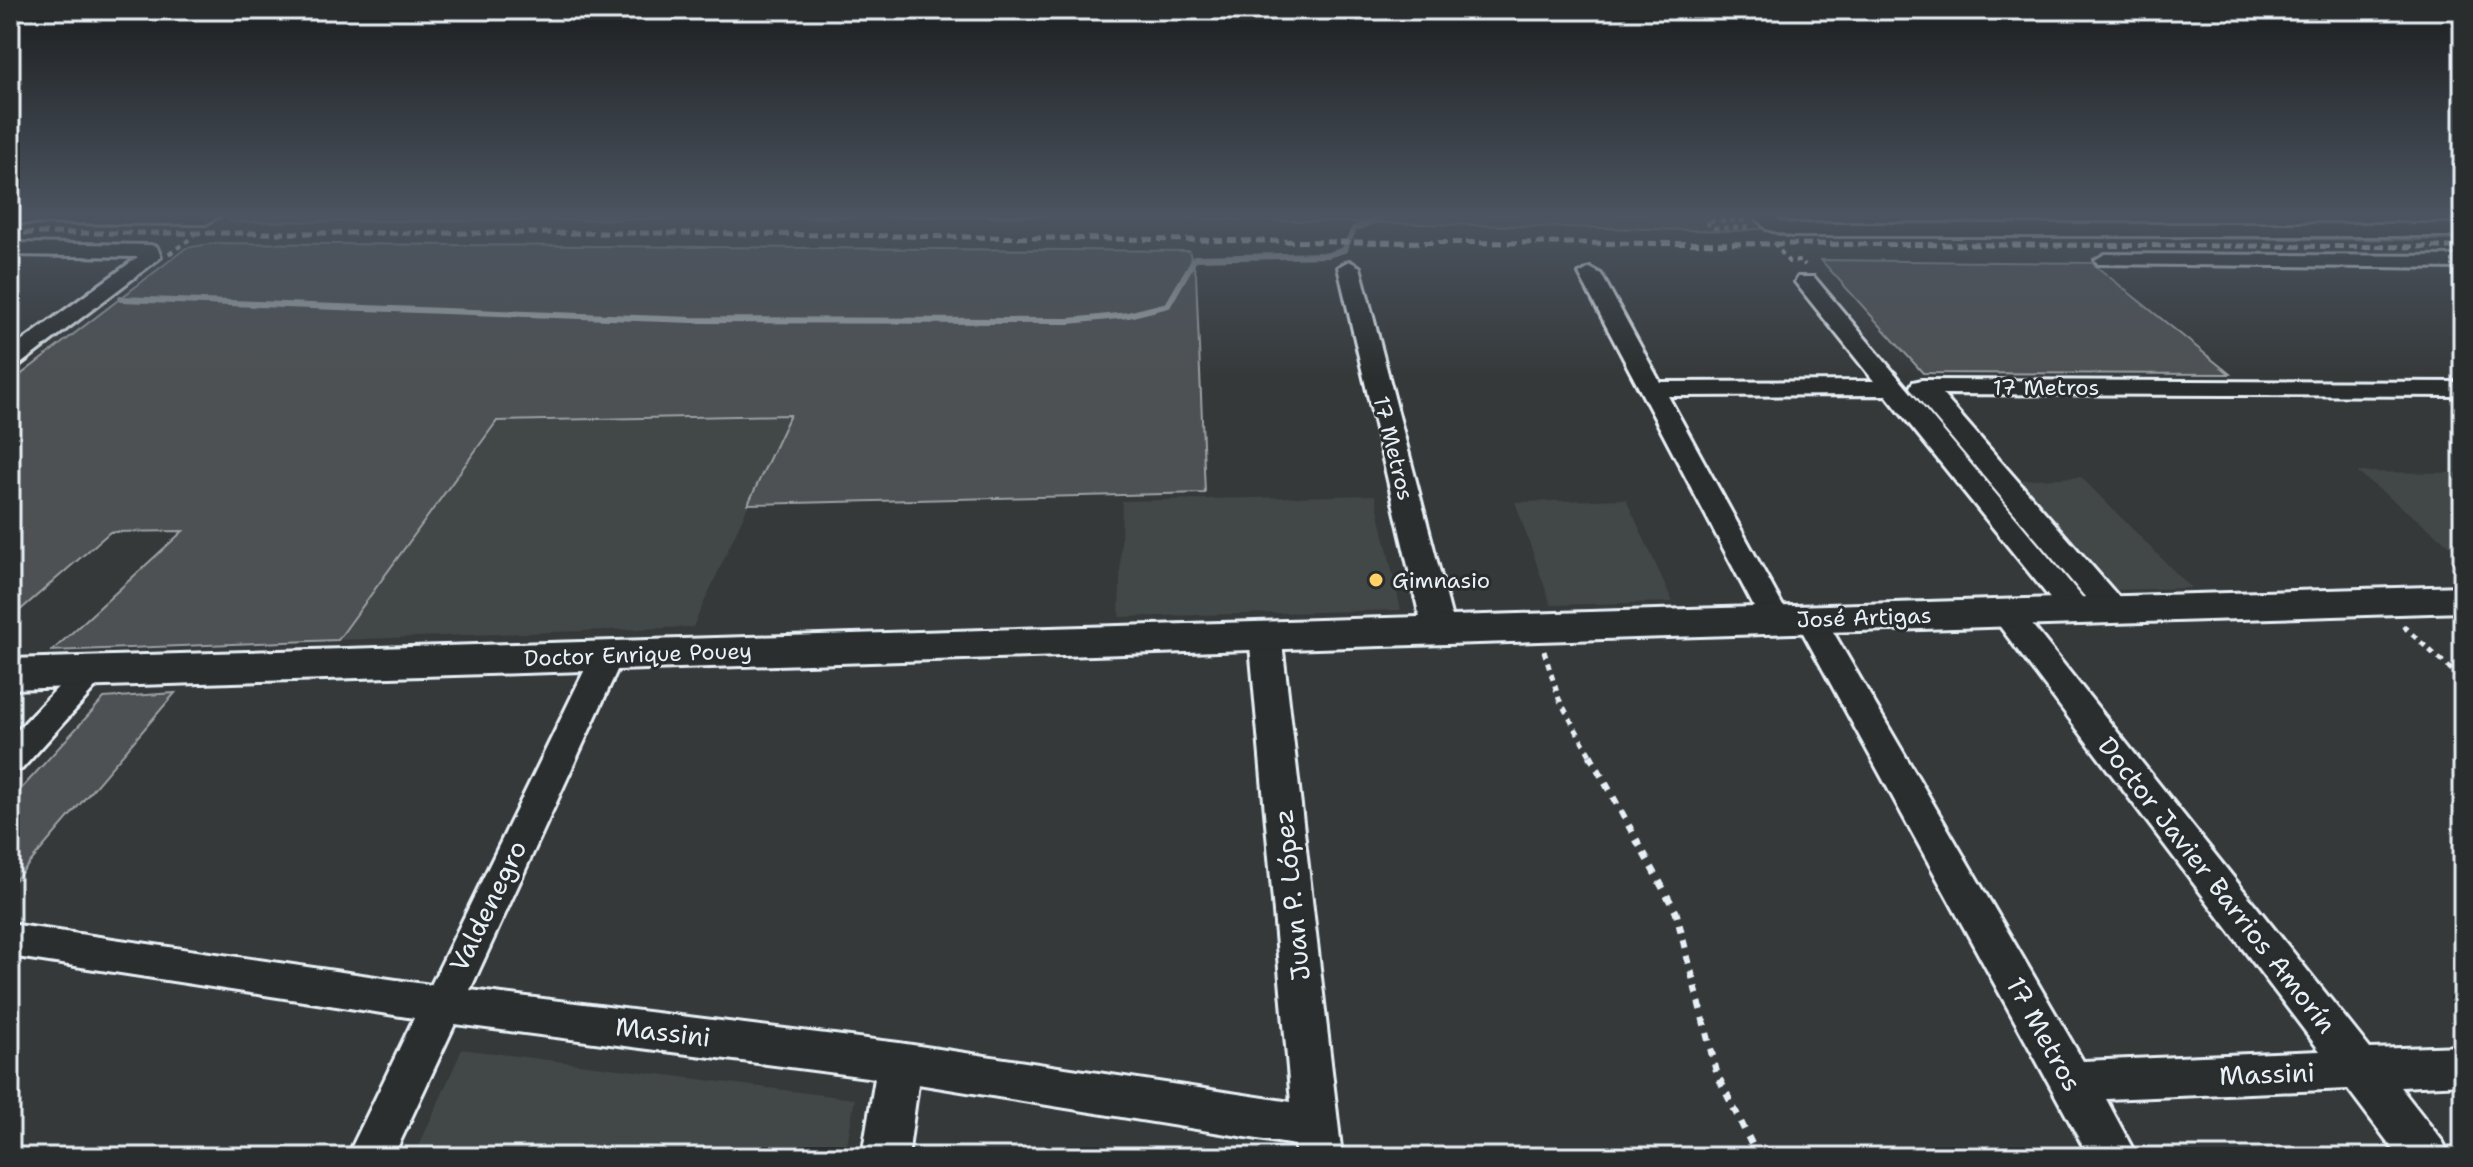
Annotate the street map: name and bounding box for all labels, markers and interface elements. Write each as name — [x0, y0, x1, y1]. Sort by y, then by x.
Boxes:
street label: 17 Metros — [1993, 373, 2099, 402]
street label: 17 Metros — [1367, 393, 1420, 503]
place label: Gimnasio — [1392, 566, 1490, 595]
marker: Gimnasio — [1367, 571, 1385, 589]
street label: José Artigas — [1796, 601, 1932, 634]
street label: Doctor Enrique Pouey — [524, 636, 752, 673]
street label: Doctor Javier Barrios Amorín — [2090, 729, 2344, 1040]
street label: Juan P. López — [1265, 807, 1318, 983]
street label: Valdenegro — [441, 834, 534, 977]
street label: 17 Metros — [1999, 970, 2090, 1097]
street label: Massini — [613, 1008, 713, 1055]
street label: Massini — [2219, 1054, 2315, 1093]

